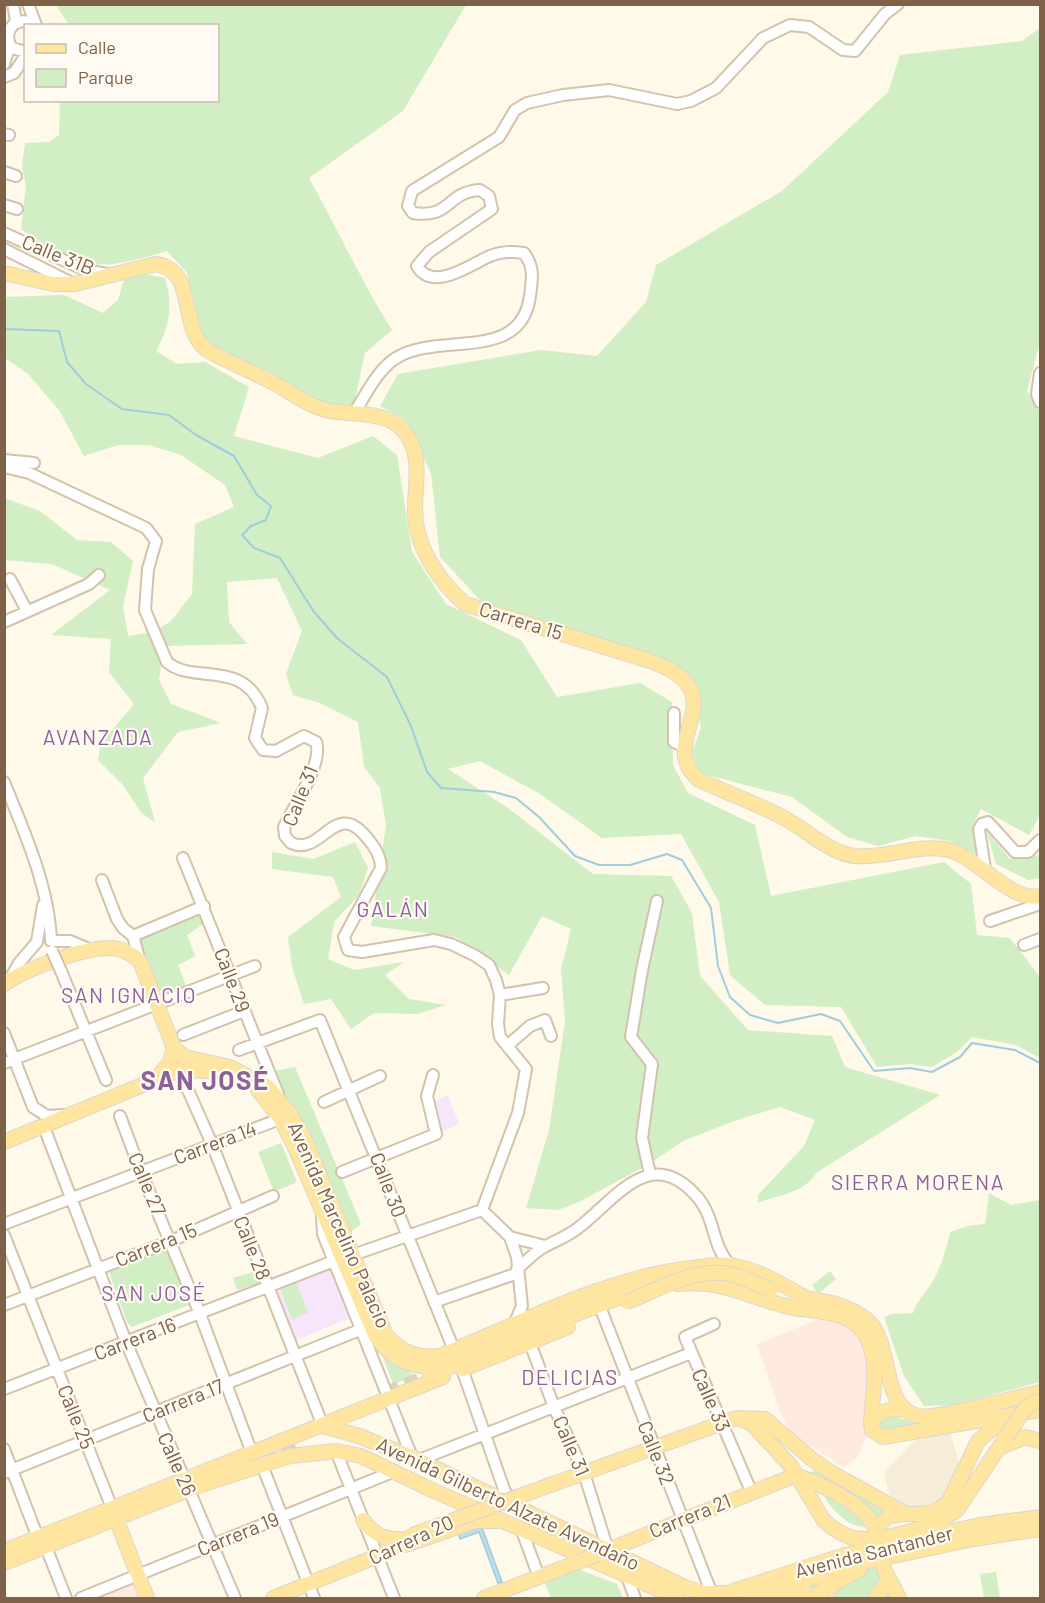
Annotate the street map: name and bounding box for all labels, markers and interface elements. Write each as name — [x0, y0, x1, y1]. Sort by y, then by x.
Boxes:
legend — [24, 24, 219, 102]
text: Calle — [78, 36, 116, 58]
text: Parque — [78, 66, 133, 88]
street label: Calle 31B — [19, 229, 98, 279]
street label: Carrera 15 — [477, 596, 566, 644]
district label: AVANZADA — [43, 724, 153, 749]
street label: Calle 31 — [276, 762, 322, 829]
district label: GALÁN — [357, 896, 429, 921]
street label: Calle 29 — [210, 944, 256, 1015]
district label: SAN IGNACIO — [61, 982, 197, 1007]
district label: SAN JOSÉ — [140, 1064, 270, 1095]
street label: Carrera 14 — [170, 1115, 259, 1169]
street label: Avenida Marcelino Palacio — [283, 1118, 396, 1332]
street label: Calle 27 — [124, 1148, 172, 1219]
street label: Calle 30 — [366, 1149, 412, 1221]
district label: SIERRA MORENA — [831, 1169, 1005, 1194]
street label: Calle 28 — [229, 1212, 277, 1283]
street label: Carrera 15 — [111, 1217, 200, 1271]
district label: SAN JOSÉ — [101, 1280, 207, 1305]
street label: Carrera 16 — [90, 1311, 179, 1365]
district label: DELICIAS — [521, 1364, 619, 1389]
street label: Calle 33 — [687, 1364, 736, 1435]
street label: Carrera 17 — [139, 1373, 227, 1427]
street label: Calle 25 — [53, 1381, 101, 1452]
street label: Calle 31 — [549, 1412, 595, 1479]
street label: Calle 32 — [633, 1417, 681, 1488]
street label: Calle 26 — [153, 1428, 203, 1499]
street label: Avenida Gilberto Alzate Avendaño — [373, 1431, 644, 1575]
street label: Carrera 21 — [645, 1488, 734, 1542]
street label: Carrera 19 — [193, 1506, 282, 1560]
street label: Carrera 20 — [364, 1509, 457, 1569]
street label: Avenida Santander — [792, 1520, 955, 1582]

